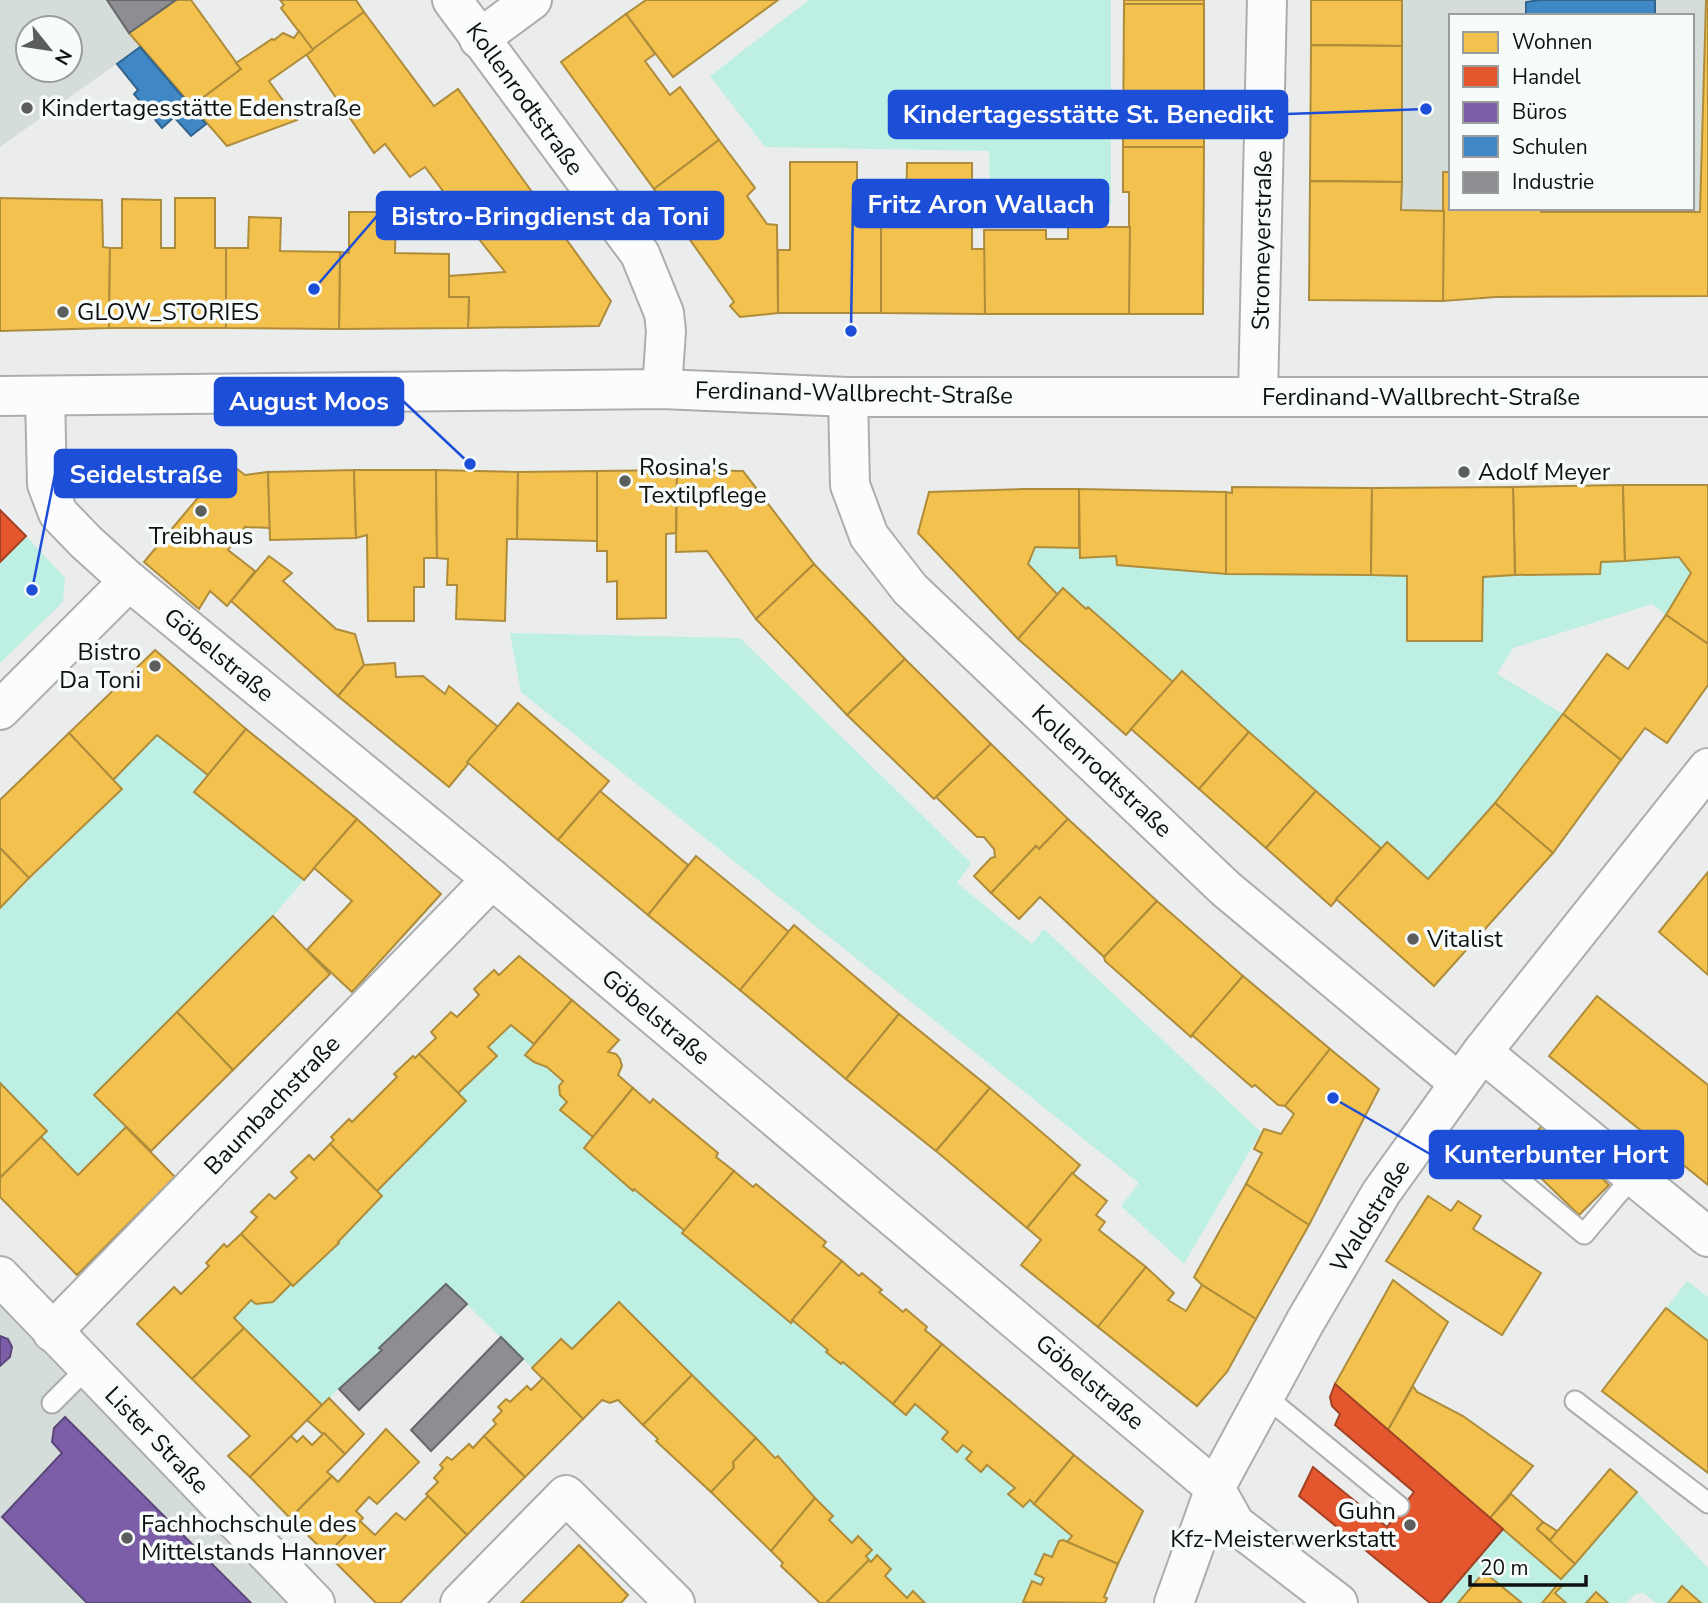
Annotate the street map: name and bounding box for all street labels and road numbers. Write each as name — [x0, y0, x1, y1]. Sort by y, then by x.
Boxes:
street label: Kollenrodtstraße — [459, 16, 591, 182]
street label: Stromeyerstraße — [1244, 150, 1280, 330]
street label: Ferdinand-Wallbrecht-Straße — [695, 374, 1013, 412]
street label: Ferdinand-Wallbrecht-Straße — [1262, 381, 1580, 413]
street label: Göbelstraße — [157, 601, 281, 709]
street label: Kollenrodtstraße — [1025, 697, 1179, 845]
street label: Göbelstraße — [595, 962, 717, 1072]
street label: Baumbachstraße — [197, 1028, 347, 1182]
street label: Waldstraße — [1323, 1154, 1417, 1278]
street label: Göbelstraße — [1029, 1327, 1151, 1437]
street label: Lister Straße — [98, 1379, 216, 1501]

